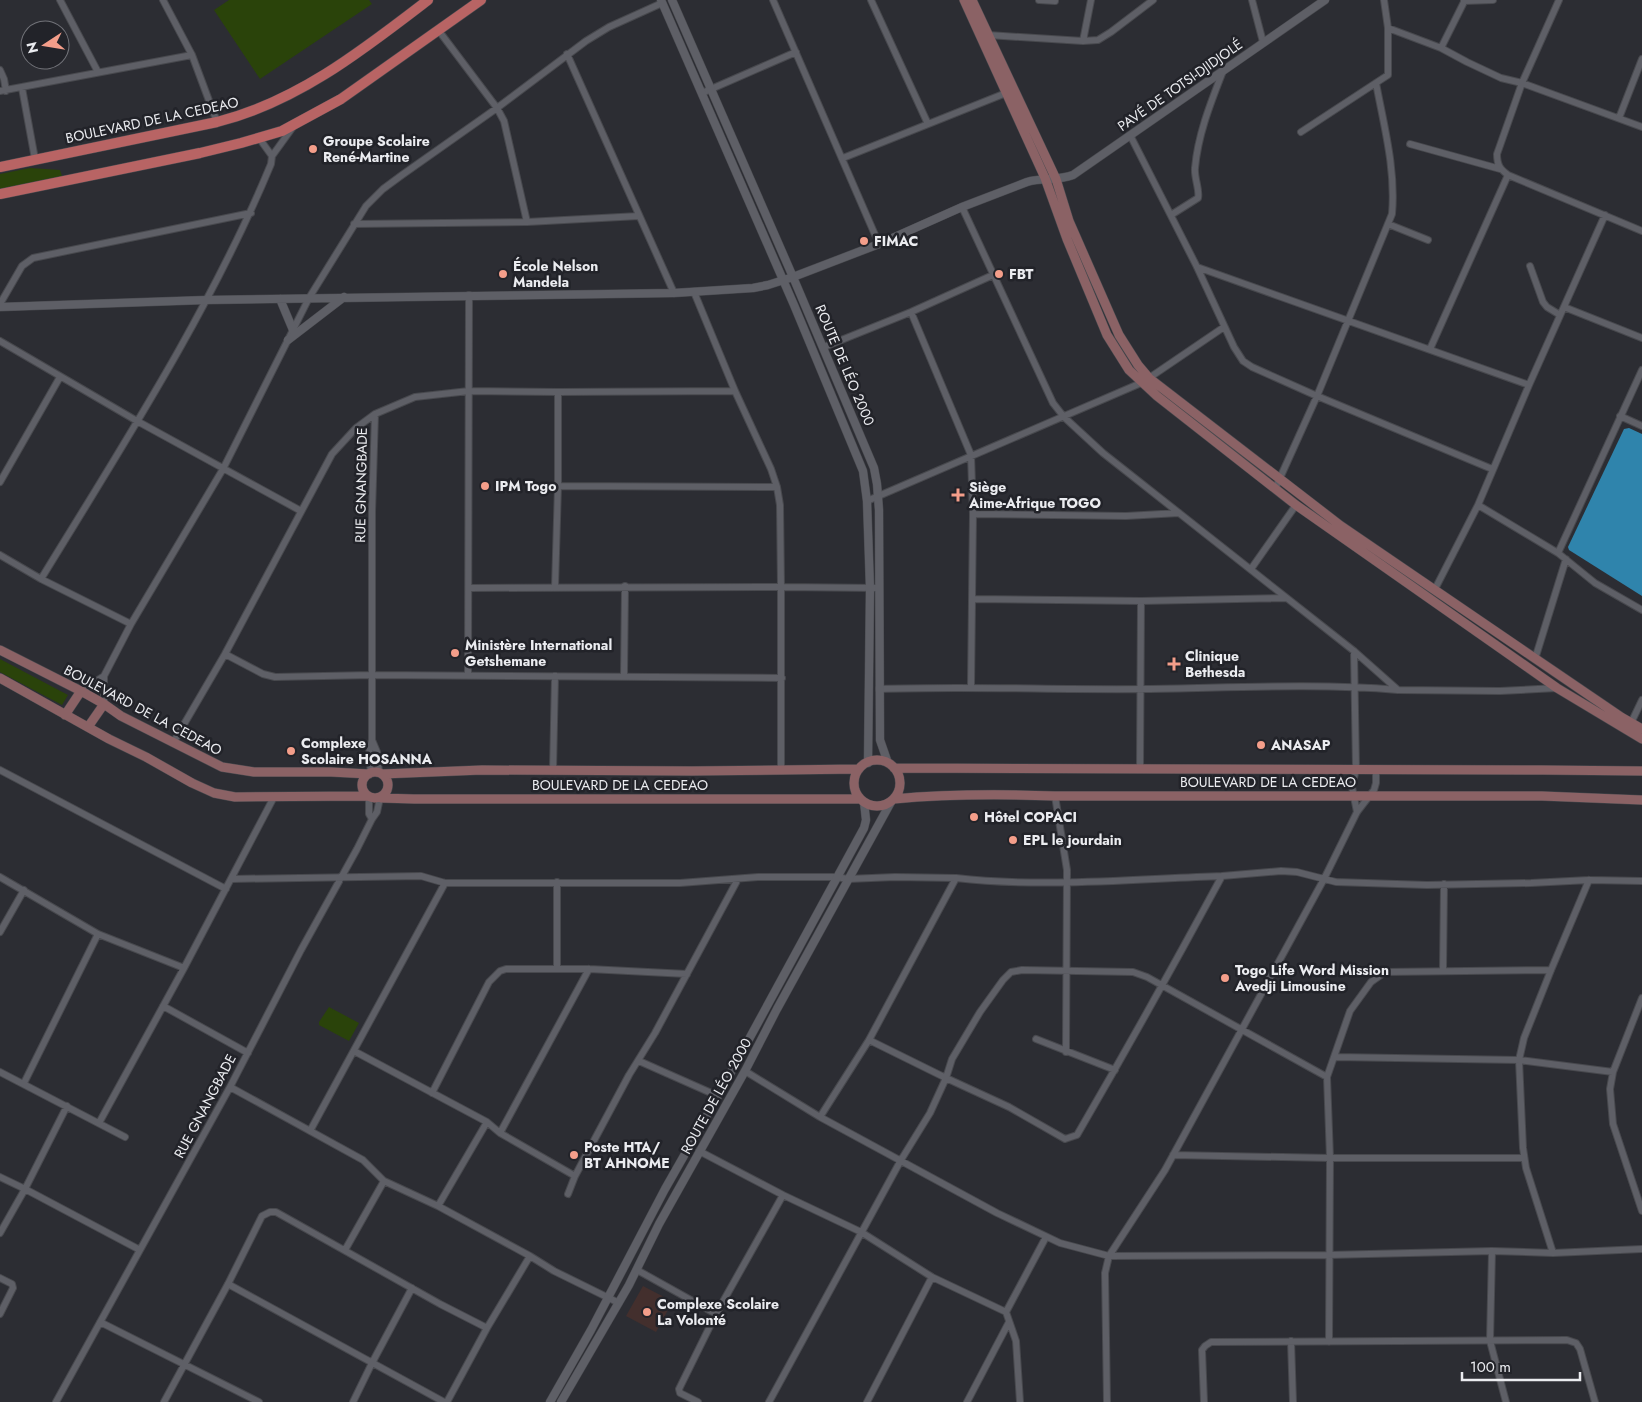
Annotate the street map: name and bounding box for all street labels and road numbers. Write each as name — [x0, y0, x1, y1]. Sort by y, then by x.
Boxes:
street label: PAVÉ DE TOTSI-DJIDJOLÉ — [1114, 34, 1246, 136]
street label: BOULEVARD DE LA CEDEAO — [64, 92, 240, 148]
street label: ROUTE DE LÉO 2000 — [810, 301, 880, 429]
street label: RUE GNANGBADE — [350, 427, 372, 543]
street label: BOULEVARD DE LA CEDEAO — [60, 660, 226, 760]
street label: BOULEVARD DE LA CEDEAO — [1180, 772, 1356, 792]
street label: BOULEVARD DE LA CEDEAO — [532, 775, 708, 795]
street label: ROUTE DE LÉO 2000 — [676, 1034, 756, 1158]
street label: RUE GNANGBADE — [169, 1050, 241, 1162]

